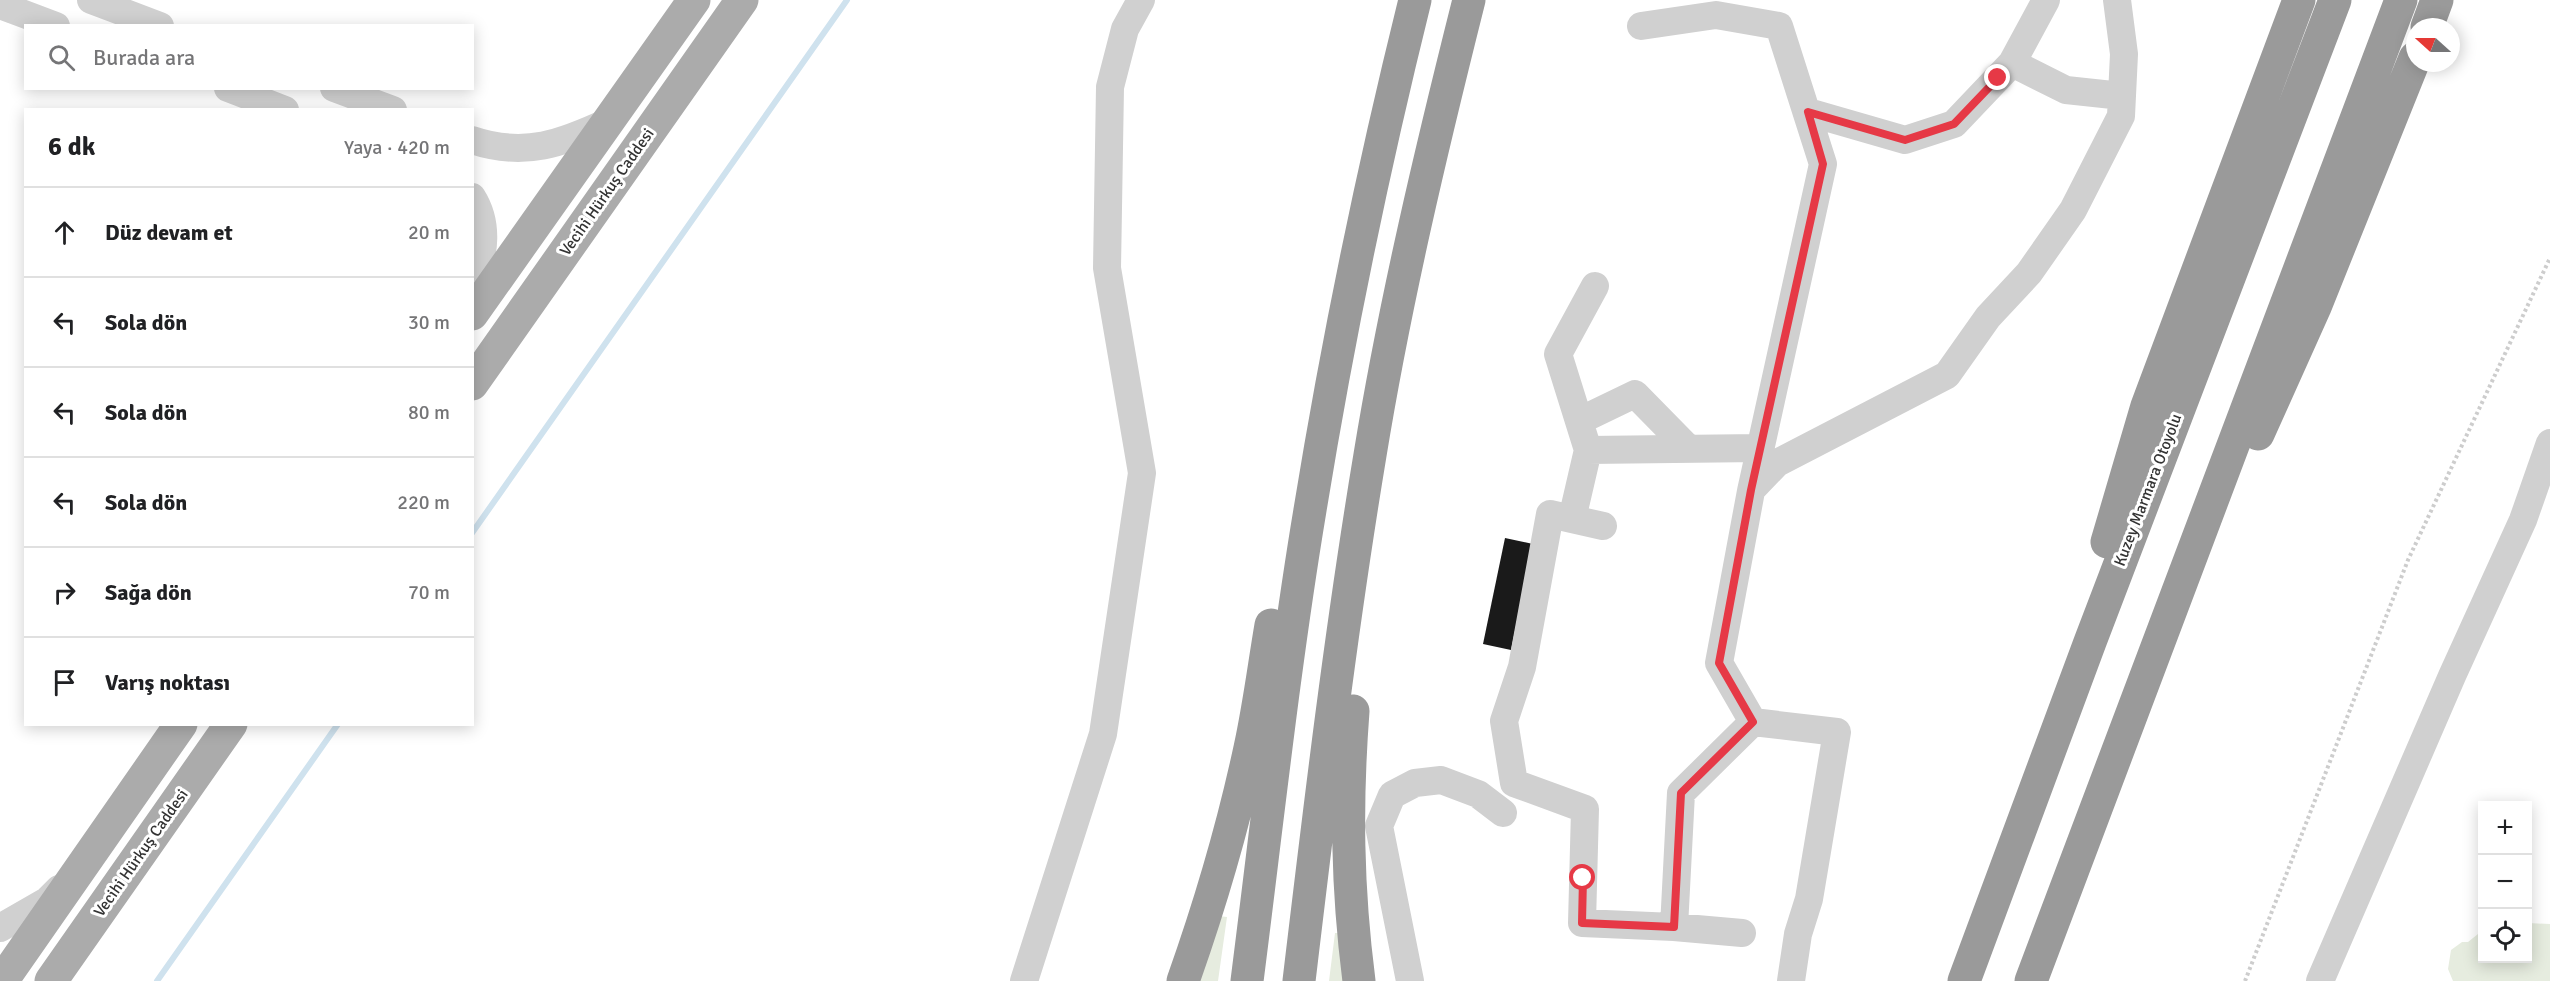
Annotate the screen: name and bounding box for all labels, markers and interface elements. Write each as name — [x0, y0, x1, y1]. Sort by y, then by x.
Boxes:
north arrow — [2406, 18, 2460, 72]
search box — [24, 24, 474, 90]
icon: search — [45, 41, 78, 74]
text: Burada ara — [93, 44, 195, 71]
route end — [1984, 64, 2010, 90]
street label: Vecihi Hürkuş Caddesi — [555, 124, 659, 260]
text: 6 dk — [48, 131, 95, 163]
text: Yaya · 420 m — [344, 135, 450, 160]
icon: ahead — [48, 216, 81, 249]
text: Düz devam et — [105, 219, 233, 246]
text: 20 m — [408, 220, 450, 245]
icon: left — [48, 306, 81, 339]
text: Sola dön — [105, 309, 187, 336]
text: 30 m — [408, 310, 450, 335]
icon: left — [48, 396, 81, 429]
text: Sola dön — [105, 399, 187, 426]
text: 80 m — [408, 400, 450, 425]
street label: Kuzey Marmara Otoyolu — [2110, 411, 2186, 569]
icon: left — [48, 486, 81, 519]
text: Sola dön — [105, 489, 187, 516]
text: 220 m — [397, 490, 450, 515]
icon: right — [48, 576, 81, 609]
text: Sağa dön — [105, 579, 192, 606]
text: 70 m — [408, 580, 450, 605]
icon: arrive — [48, 666, 81, 699]
text: Varış noktası — [105, 669, 230, 696]
street label: Vecihi Hürkuş Caddesi — [89, 785, 193, 921]
map controls — [2478, 801, 2532, 963]
button: + — [2478, 801, 2532, 855]
button: − — [2478, 855, 2532, 909]
route start — [1569, 864, 1595, 890]
button: locate — [2478, 909, 2532, 963]

